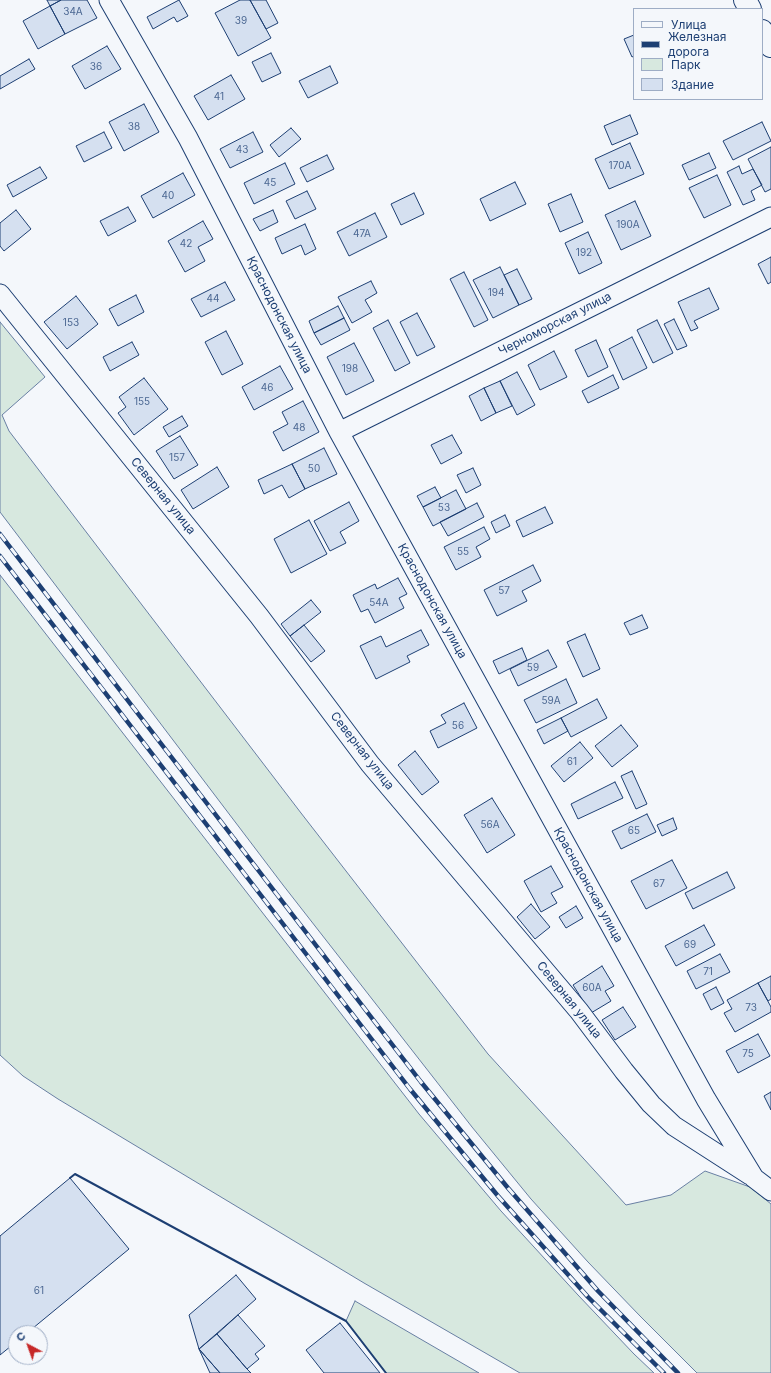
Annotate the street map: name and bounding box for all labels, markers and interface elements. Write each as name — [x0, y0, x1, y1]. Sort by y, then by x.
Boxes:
house number: 34А — [63, 6, 83, 18]
legend — [633, 8, 763, 100]
house number: 39 — [235, 15, 247, 27]
text: Улица — [671, 17, 706, 32]
text: Железная дорога — [668, 29, 726, 59]
text: Парк — [671, 57, 701, 72]
house number: 36 — [90, 61, 102, 73]
text: Здание — [671, 77, 714, 92]
house number: 41 — [214, 91, 224, 103]
house number: 38 — [128, 121, 140, 133]
house number: 43 — [236, 144, 248, 156]
house number: 170А — [609, 160, 631, 172]
house number: 45 — [264, 177, 276, 189]
house number: 40 — [162, 190, 174, 202]
house number: 190А — [616, 219, 640, 231]
house number: 47А — [353, 228, 371, 240]
house number: 42 — [180, 238, 192, 250]
house number: 192 — [576, 247, 592, 259]
street label: Краснодонская улица — [243, 254, 315, 376]
house number: 194 — [488, 287, 504, 299]
street label: Черноморская улица — [496, 289, 614, 359]
house number: 44 — [207, 293, 219, 305]
house number: 153 — [63, 317, 79, 329]
house number: 198 — [342, 363, 358, 375]
house number: 46 — [261, 382, 273, 394]
house number: 155 — [134, 396, 150, 408]
house number: 48 — [293, 422, 305, 434]
house number: 157 — [169, 452, 185, 464]
street label: Северная улица — [128, 455, 198, 537]
house number: 50 — [308, 463, 320, 475]
house number: 53 — [438, 502, 450, 514]
street label: Краснодонская улица — [394, 541, 470, 661]
house number: 55 — [457, 546, 469, 558]
house number: 57 — [498, 585, 510, 597]
house number: 54А — [369, 597, 389, 609]
house number: 59 — [527, 662, 539, 674]
house number: 59А — [541, 695, 561, 707]
street label: Северная улица — [327, 709, 397, 793]
house number: 56 — [452, 720, 464, 732]
house number: 61 — [567, 756, 577, 768]
house number: 56А — [480, 819, 500, 831]
street label: Краснодонская улица — [550, 825, 626, 945]
house number: 65 — [628, 825, 640, 837]
house number: 67 — [653, 878, 665, 890]
house number: 69 — [684, 939, 696, 951]
street label: Северная улица — [534, 959, 604, 1041]
house number: 71 — [703, 966, 713, 978]
house number: 60А — [582, 982, 602, 994]
house number: 73 — [745, 1002, 757, 1014]
house number: 75 — [742, 1048, 754, 1060]
house number: 61 — [34, 1285, 44, 1297]
north arrow — [8, 1325, 48, 1365]
text: С — [13, 1329, 28, 1345]

